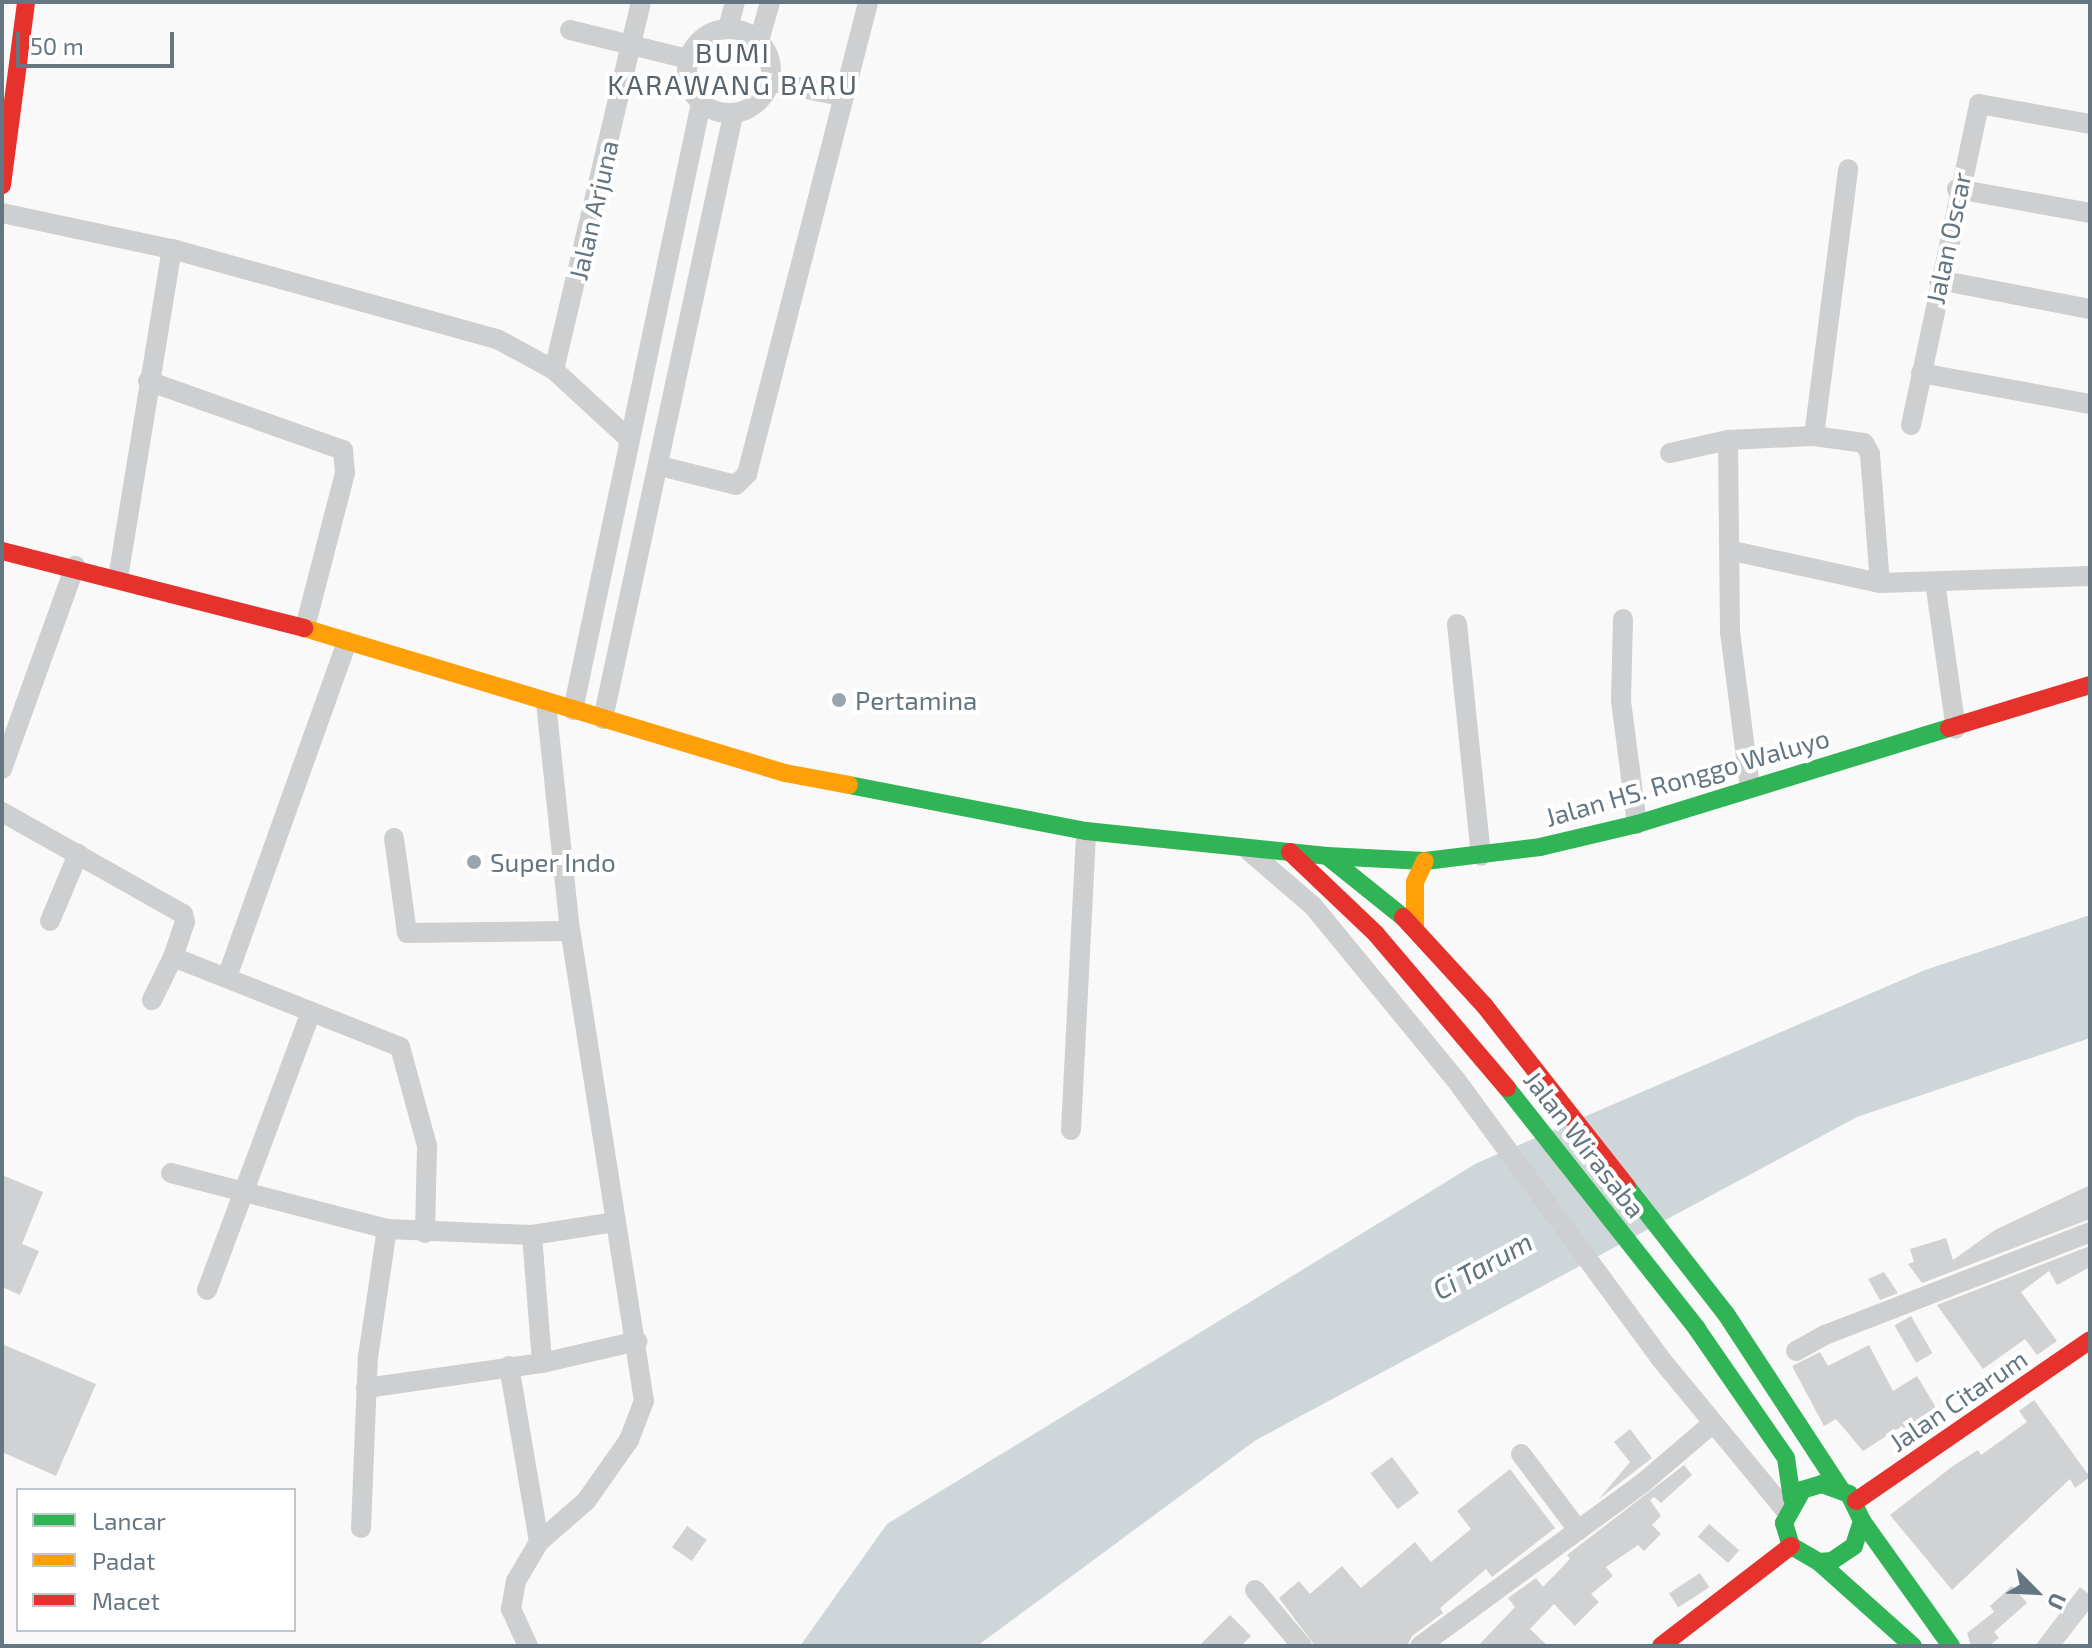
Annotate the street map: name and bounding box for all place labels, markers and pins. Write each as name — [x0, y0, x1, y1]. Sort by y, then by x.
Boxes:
place label: Pertamina — [855, 684, 977, 716]
marker: Pertamina — [830, 691, 848, 709]
place label: Super Indo — [490, 846, 616, 878]
marker: Super Indo — [465, 853, 483, 871]

